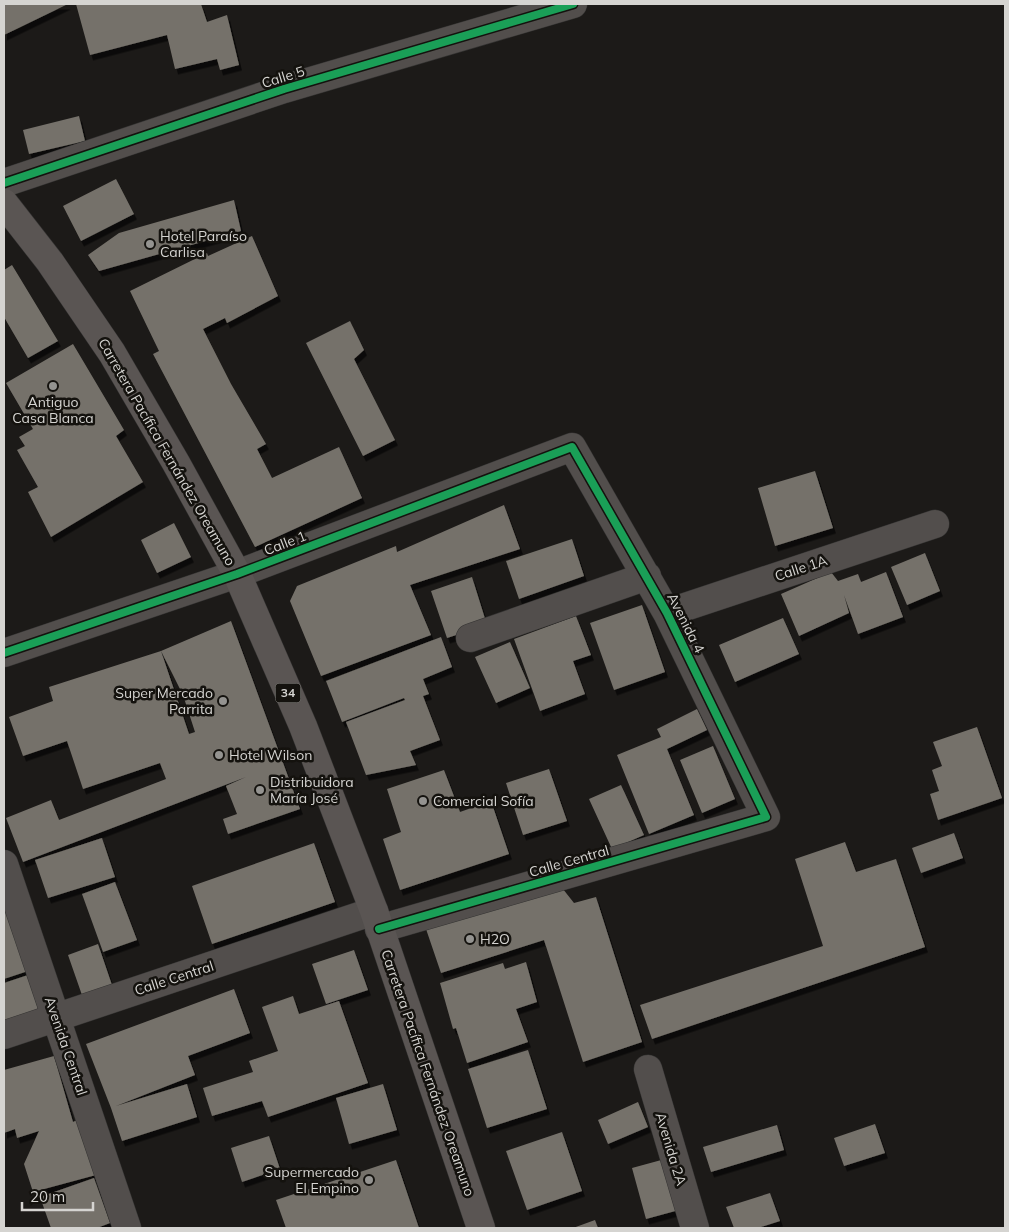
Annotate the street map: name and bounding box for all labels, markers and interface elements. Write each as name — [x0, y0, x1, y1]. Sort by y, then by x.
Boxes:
street label: Calle 5 — [259, 62, 307, 92]
place label: Hotel Paraíso Carlisa — [160, 227, 247, 261]
marker: Hotel Paraíso Carlisa — [144, 238, 156, 250]
street label: Carretera Pacífica Fernández Oreamuno — [94, 335, 240, 569]
marker: Antiguo Casa Blanca — [47, 380, 59, 392]
place label: Antiguo Casa Blanca — [12, 393, 94, 427]
street label: Calle 1 — [261, 527, 309, 559]
street label: Calle 1A — [772, 551, 830, 585]
street label: Avenida 4 — [663, 590, 709, 657]
place label: Super Mercado Parrita — [115, 684, 213, 718]
road number: 34 — [276, 684, 300, 702]
marker: Super Mercado Parrita — [217, 695, 229, 707]
place label: Hotel Wilson — [229, 746, 312, 764]
marker: Hotel Wilson — [213, 749, 225, 761]
place label: Distribuidora María José — [270, 773, 354, 807]
marker: Distribuidora María José — [254, 784, 266, 796]
place label: Comercial Sofía — [433, 792, 534, 810]
marker: Comercial Sofía — [417, 795, 429, 807]
street label: Calle Central — [527, 841, 611, 881]
place label: H2O — [480, 930, 510, 948]
marker: H2O — [464, 933, 476, 945]
street label: Carretera Pacífica Fernández Oreamuno — [377, 947, 479, 1199]
street label: Calle Central — [132, 957, 216, 999]
street label: Avenida Central — [41, 994, 91, 1098]
street label: Avenida 2A — [651, 1110, 691, 1188]
place label: Supermercado El Empino — [265, 1163, 359, 1197]
marker: Supermercado El Empino — [363, 1174, 375, 1186]
scale bar — [22, 1180, 94, 1212]
text: 20 m — [30, 1187, 65, 1206]

